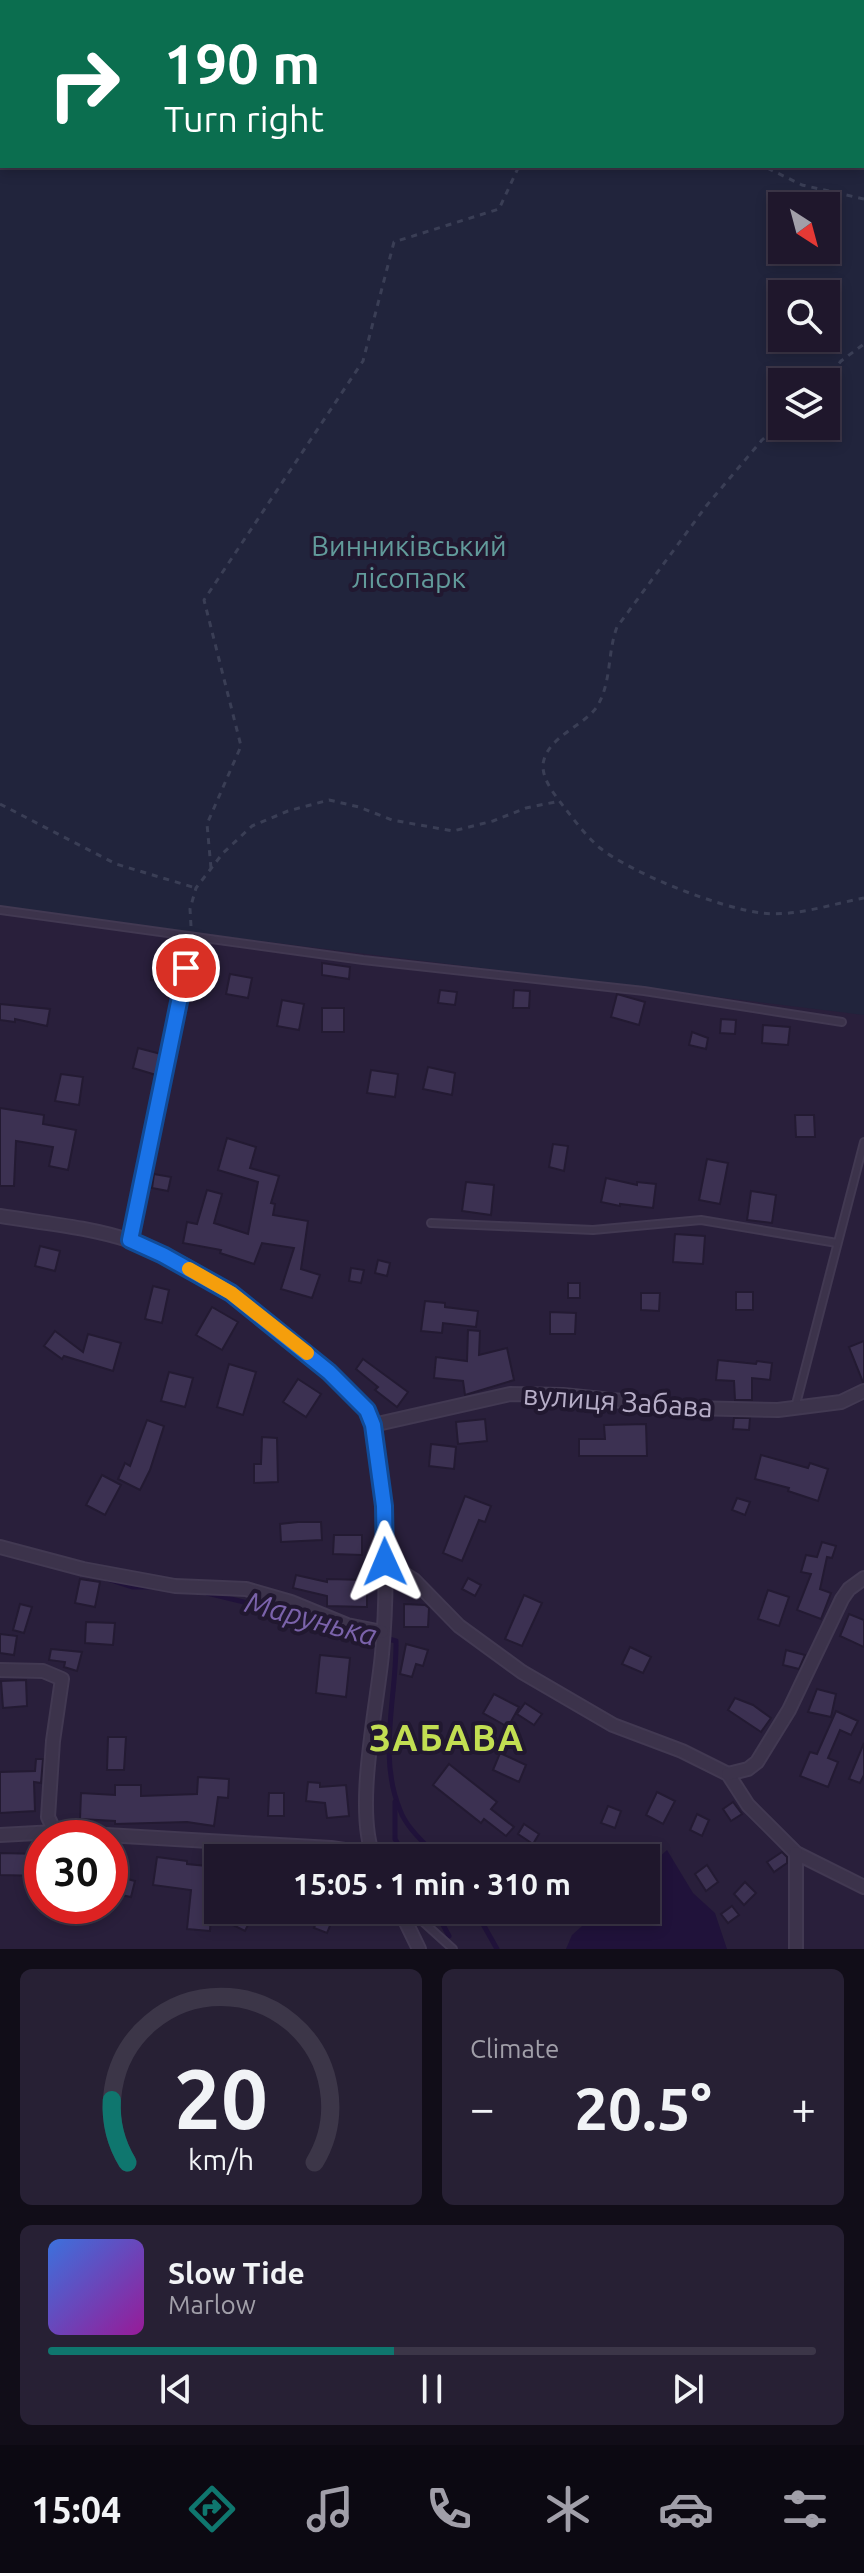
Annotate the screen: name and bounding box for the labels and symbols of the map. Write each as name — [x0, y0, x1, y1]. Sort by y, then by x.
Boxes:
north arrow — [768, 192, 840, 264]
park label: Винниківський лісопарк — [311, 530, 507, 593]
pin — [152, 934, 220, 1002]
street label: вулиця Забава — [522, 1378, 714, 1423]
position arrow — [343, 1520, 427, 1604]
water label: Марунька — [242, 1584, 381, 1652]
district label: ЗАБАВА — [369, 1717, 525, 1758]
speed limit sign: 30 — [24, 1820, 128, 1924]

